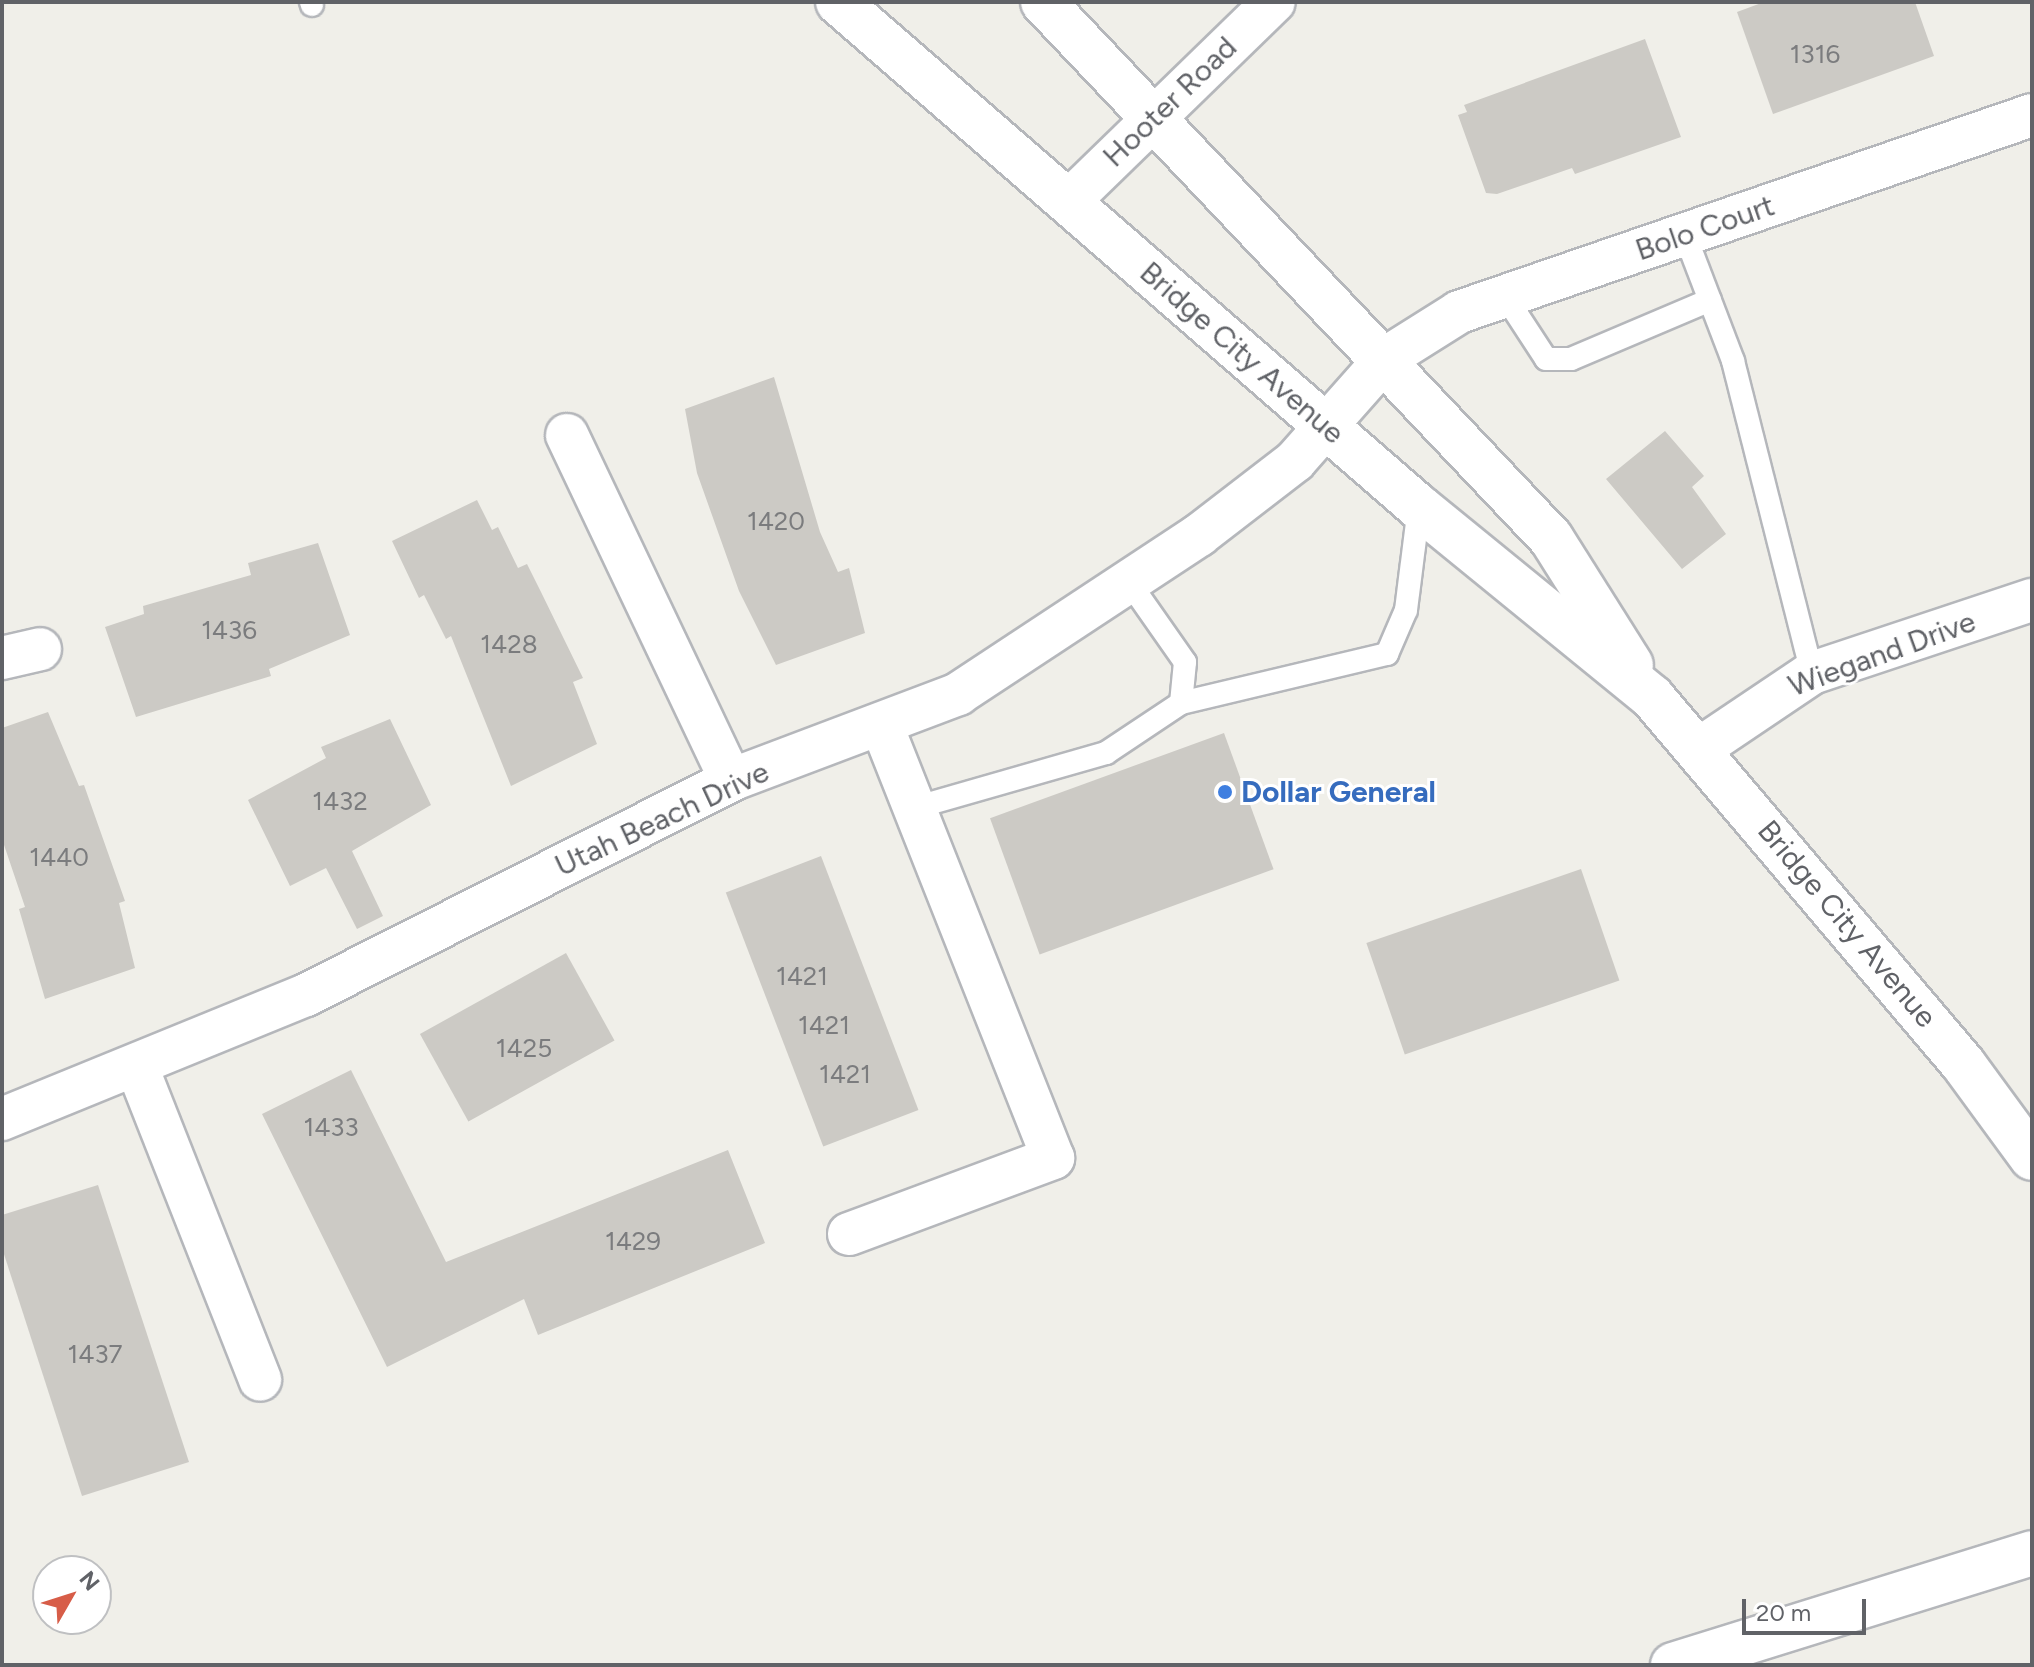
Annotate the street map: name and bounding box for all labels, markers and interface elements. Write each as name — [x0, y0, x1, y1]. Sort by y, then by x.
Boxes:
street label: Hooter Road — [1096, 29, 1244, 175]
house number: 1316 — [1790, 39, 1840, 71]
street label: Bolo Court — [1631, 187, 1779, 269]
street label: Bridge City Avenue — [1132, 254, 1352, 452]
house number: 1420 — [747, 506, 805, 538]
street label: Wiegand Drive — [1784, 604, 1980, 704]
house number: 1436 — [201, 615, 257, 647]
house number: 1428 — [480, 629, 538, 661]
street label: Utah Beach Drive — [549, 754, 775, 884]
place label: Dollar General — [1241, 774, 1436, 810]
marker: Dollar General — [1216, 783, 1234, 801]
house number: 1432 — [312, 786, 368, 818]
street label: Bridge City Avenue — [1750, 813, 1944, 1035]
house number: 1440 — [29, 842, 89, 874]
house number: 1421 — [776, 961, 828, 993]
house number: 1421 — [798, 1010, 850, 1042]
house number: 1425 — [496, 1033, 552, 1065]
house number: 1421 — [819, 1059, 871, 1091]
house number: 1433 — [303, 1112, 359, 1144]
house number: 1429 — [605, 1226, 661, 1258]
house number: 1437 — [68, 1339, 122, 1371]
north arrow — [32, 1555, 112, 1635]
text: N — [74, 1566, 105, 1596]
scale bar — [1746, 1583, 1870, 1633]
text: 20 m — [1756, 1598, 1811, 1627]

